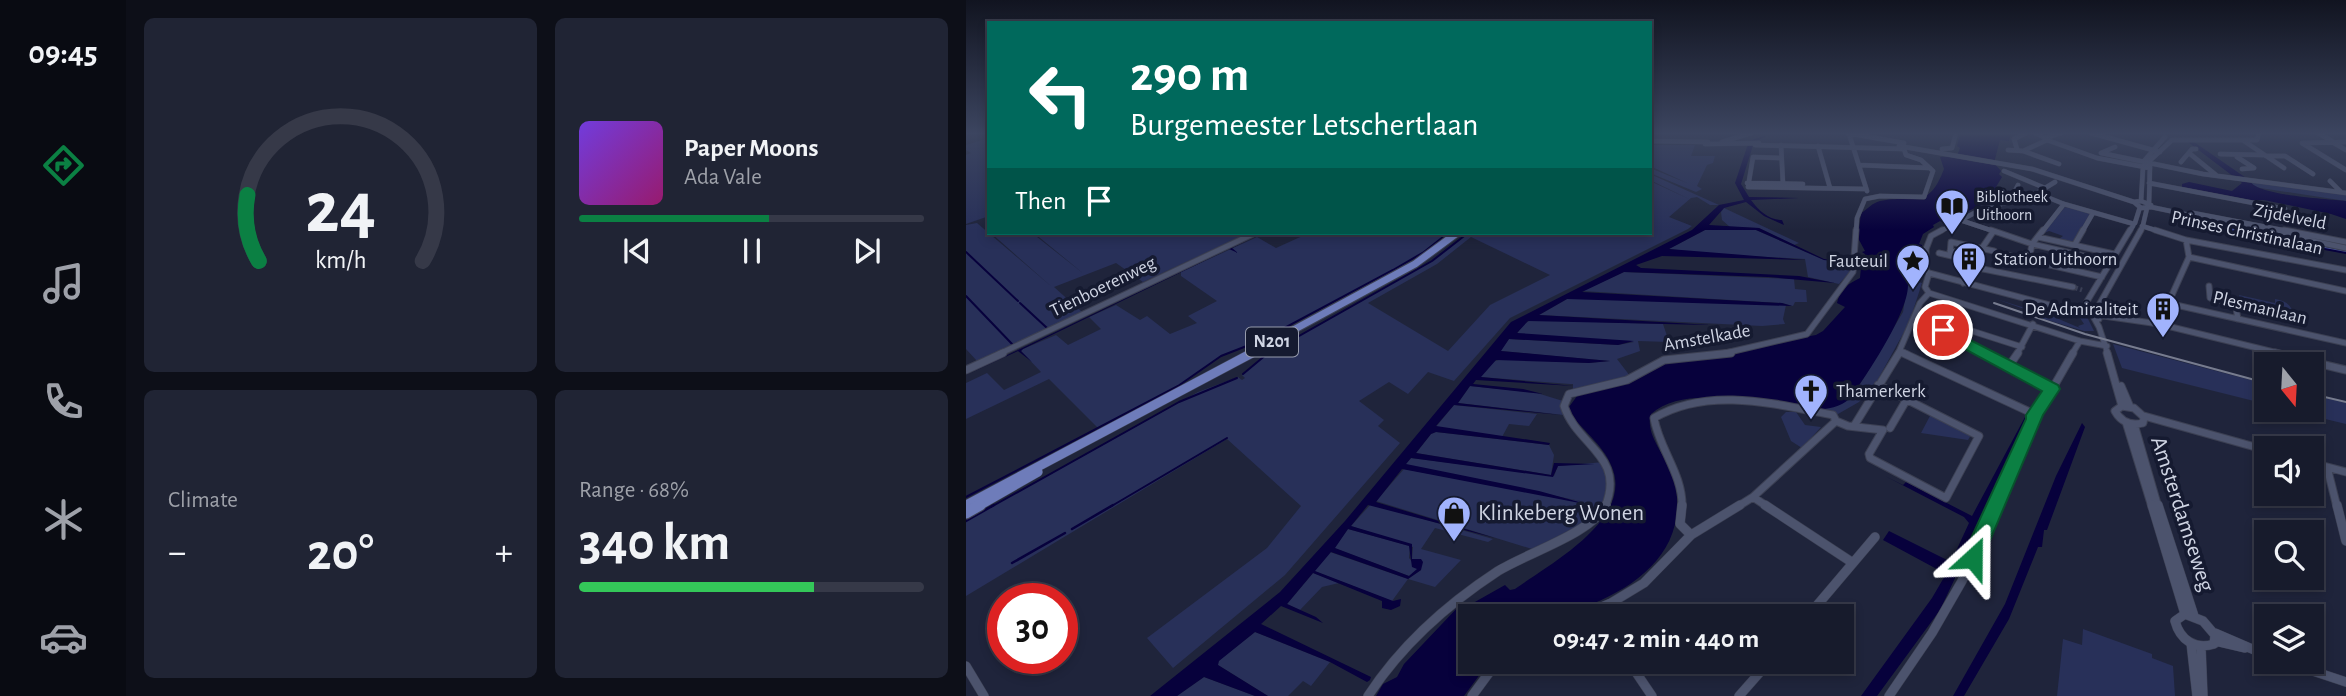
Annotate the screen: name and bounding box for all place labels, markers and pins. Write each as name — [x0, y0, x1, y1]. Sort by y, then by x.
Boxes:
library icon: Bibliotheek Uithoorn — [1933, 187, 1971, 236]
place label: Bibliotheek Uithoorn — [1976, 189, 2049, 223]
building icon: Station Uithoorn — [1950, 240, 1988, 289]
place icon: Fauteuil — [1894, 242, 1932, 291]
place label: Station Uithoorn — [1994, 250, 2117, 269]
place label: Fauteuil — [1828, 252, 1888, 271]
building icon: De Admiraliteit — [2144, 290, 2182, 339]
pin — [1913, 300, 1973, 360]
place label: De Admiraliteit — [2024, 300, 2138, 319]
church icon: Thamerkerk — [1792, 372, 1830, 421]
place label: Thamerkerk — [1836, 382, 1926, 401]
shop icon: Klinkeberg Wonen — [1435, 494, 1473, 543]
place label: Klinkeberg Wonen — [1478, 502, 1644, 525]

